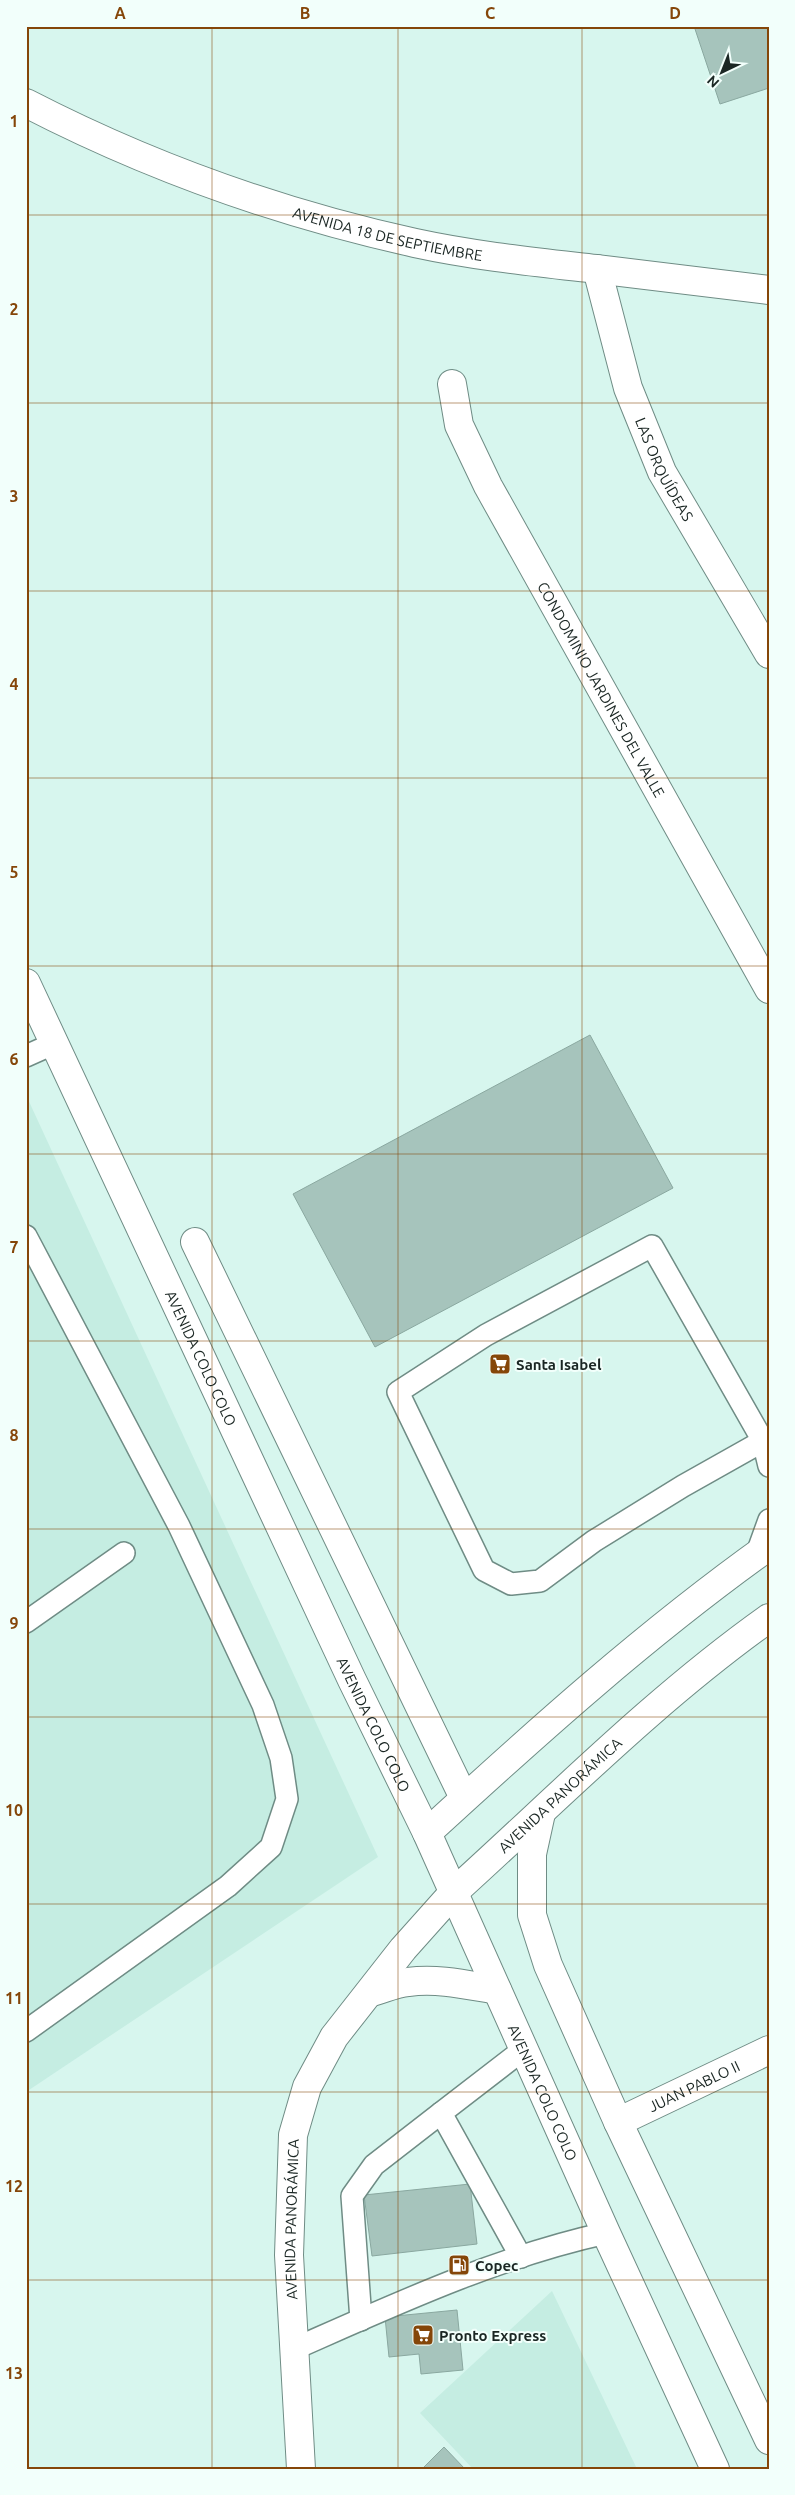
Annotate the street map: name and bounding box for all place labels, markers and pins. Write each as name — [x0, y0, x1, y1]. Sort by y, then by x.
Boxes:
supermarket icon: Santa Isabel — [488, 1352, 512, 1376]
place label: Santa Isabel — [516, 1356, 602, 1373]
fuel station icon: Copec — [447, 2253, 471, 2277]
place label: Copec — [475, 2257, 518, 2274]
supermarket icon: Pronto Express — [411, 2323, 435, 2347]
place label: Pronto Express — [439, 2327, 546, 2344]

